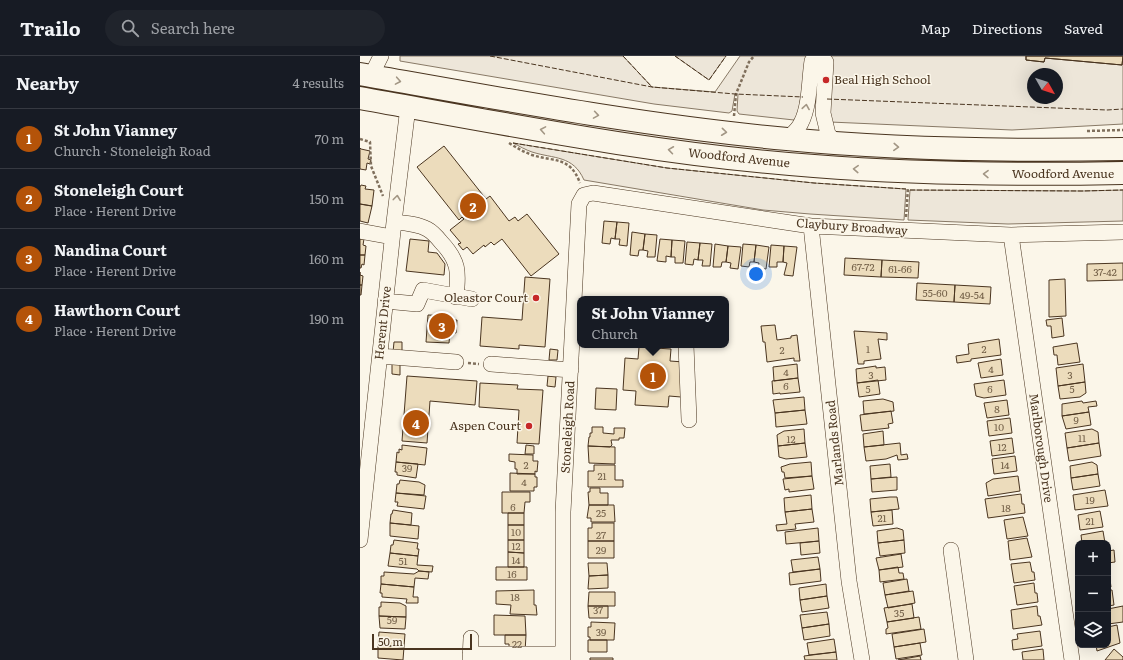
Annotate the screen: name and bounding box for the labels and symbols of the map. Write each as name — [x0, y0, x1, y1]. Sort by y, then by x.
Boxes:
north arrow — [1027, 68, 1063, 104]
place label: Beal High School — [834, 70, 931, 88]
marker: Beal High School — [821, 75, 831, 85]
one-way arrow — [395, 76, 402, 84]
one-way arrow — [801, 104, 810, 110]
one-way arrow — [592, 110, 599, 119]
one-way arrow — [540, 127, 546, 135]
one-way arrow — [721, 128, 727, 137]
one-way arrow — [893, 142, 899, 151]
street label: Woodford Avenue — [687, 143, 791, 171]
one-way arrow — [668, 146, 674, 155]
one-way arrow — [853, 164, 859, 173]
street label: Woodford Avenue — [1012, 164, 1114, 182]
one-way arrow — [983, 170, 989, 178]
pin: 2 — [460, 191, 486, 221]
one-way arrow — [392, 195, 401, 201]
street label: Claybury Broadway — [796, 213, 908, 239]
house number: 67-72 — [852, 259, 874, 274]
house number: 61-66 — [888, 261, 912, 276]
your location — [746, 264, 766, 284]
house number: 37-42 — [1093, 264, 1117, 279]
street label: Herent Drive — [369, 285, 395, 361]
house number: 55-60 — [923, 285, 948, 300]
house number: 49-54 — [960, 287, 985, 302]
place label: Oleastor Court — [444, 288, 528, 306]
marker: Oleastor Court — [531, 293, 541, 303]
pin: 3 — [429, 311, 455, 341]
house number: 1 — [866, 341, 870, 356]
house number: 2 — [981, 341, 987, 356]
house number: 2 — [779, 342, 785, 357]
pin: 1 — [640, 361, 666, 391]
house number: 4 — [988, 361, 994, 376]
house number: 4 — [783, 364, 789, 379]
house number: 3 — [868, 367, 874, 382]
house number: 3 — [1067, 367, 1073, 382]
house number: 6 — [783, 378, 789, 393]
street label: Stoneleigh Road — [556, 379, 578, 474]
house number: 5 — [865, 381, 871, 396]
house number: 6 — [987, 381, 993, 396]
house number: 5 — [1069, 381, 1075, 396]
street label: Marlborough Drive — [1025, 392, 1059, 504]
street label: Marlands Road — [820, 399, 847, 487]
house number: 8 — [994, 401, 1000, 416]
pin: 4 — [403, 408, 429, 438]
house number: 9 — [1073, 412, 1079, 427]
place label: Aspen Court — [449, 416, 521, 434]
house number: 10 — [994, 419, 1004, 434]
marker: Aspen Court — [524, 421, 534, 431]
house number: 11 — [1078, 430, 1086, 445]
house number: 12 — [786, 431, 796, 446]
house number: 12 — [997, 439, 1007, 454]
house number: 2 — [523, 457, 529, 472]
house number: 14 — [1000, 457, 1010, 472]
house number: 39 — [402, 460, 412, 475]
house number: 21 — [597, 468, 607, 483]
house number: 4 — [521, 474, 527, 489]
house number: 19 — [1085, 492, 1095, 507]
house number: 6 — [510, 499, 516, 514]
house number: 18 — [1001, 500, 1011, 515]
house number: 25 — [596, 505, 606, 520]
house number: 21 — [877, 510, 887, 525]
house number: 21 — [1085, 513, 1095, 528]
house number: 10 — [511, 524, 521, 539]
house number: 27 — [596, 527, 606, 542]
house number: 12 — [511, 538, 521, 553]
house number: 29 — [596, 542, 606, 557]
house number: 14 — [511, 552, 521, 567]
house number: 51 — [398, 553, 408, 568]
house number: 16 — [507, 566, 517, 581]
house number: 18 — [510, 589, 520, 604]
house number: 37 — [593, 602, 603, 617]
house number: 35 — [894, 605, 904, 620]
house number: 59 — [387, 612, 397, 627]
house number: 39 — [596, 624, 606, 639]
scale bar — [372, 632, 472, 651]
house number: 22 — [512, 636, 522, 651]

